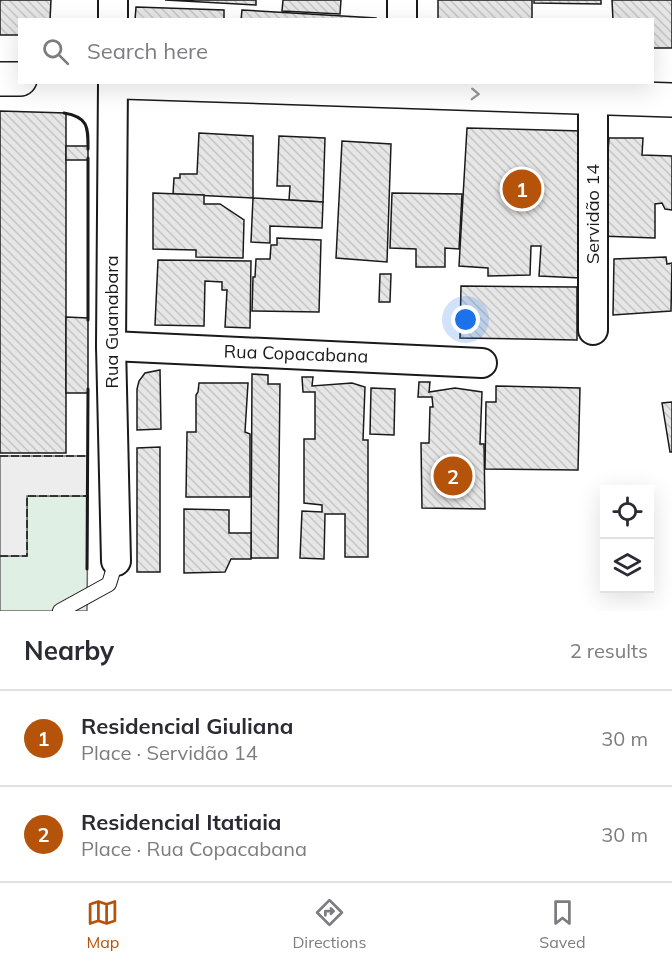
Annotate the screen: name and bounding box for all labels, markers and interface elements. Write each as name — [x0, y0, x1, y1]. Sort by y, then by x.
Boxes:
search box — [18, 18, 654, 84]
icon: search — [39, 35, 72, 68]
text: Search here — [87, 37, 208, 65]
one-way arrow — [471, 87, 480, 100]
street label: Servidão 14 — [581, 164, 604, 264]
pin: 1 — [502, 166, 542, 212]
street label: Rua Guanabara — [100, 256, 123, 388]
your location — [451, 305, 480, 334]
street label: Rua Copacabana — [223, 339, 369, 368]
pin: 2 — [434, 454, 472, 498]
map controls — [600, 485, 654, 593]
button: locate — [600, 485, 654, 539]
button: layers — [600, 539, 654, 593]
text: Nearby — [24, 634, 114, 667]
text: 2 results — [570, 638, 648, 663]
text: Residencial Giuliana — [81, 712, 293, 740]
text: 1 — [38, 726, 50, 751]
text: 30 m — [601, 726, 648, 751]
text: Place · Servidão 14 — [81, 740, 258, 765]
text: Residencial Itatiaia — [81, 808, 282, 836]
text: 2 — [38, 822, 50, 847]
text: 30 m — [601, 822, 648, 847]
text: Place · Rua Copacabana — [81, 836, 307, 861]
tab: Map — [86, 896, 119, 952]
tab: Directions — [292, 896, 366, 952]
tab: Saved — [539, 896, 586, 952]

